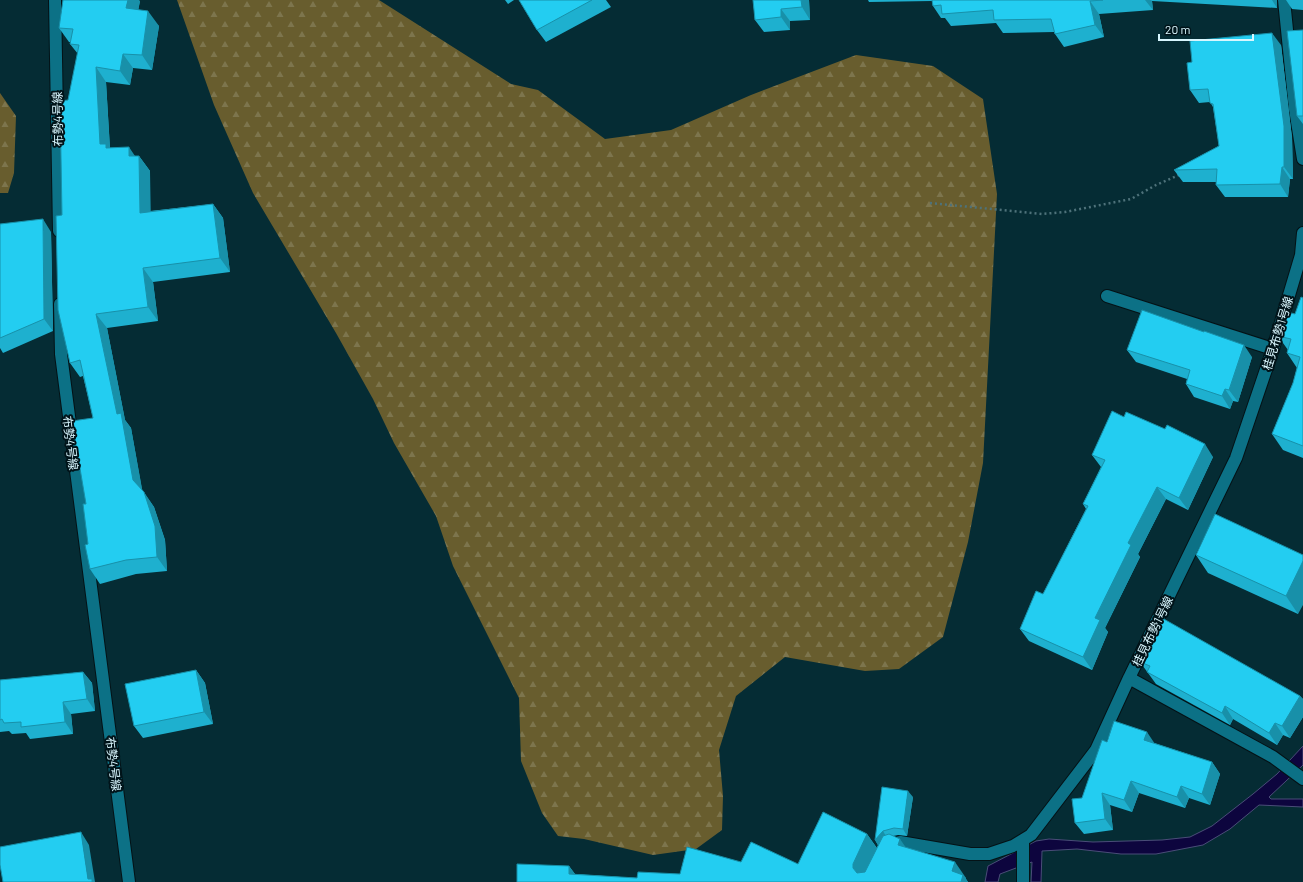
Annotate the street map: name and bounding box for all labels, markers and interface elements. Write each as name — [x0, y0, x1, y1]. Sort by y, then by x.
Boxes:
scale bar — [1159, 16, 1253, 42]
text: 20 m — [1165, 22, 1191, 36]
street label: 布勢4号線 — [50, 92, 64, 146]
street label: 桂見布勢1号線 — [1259, 295, 1295, 371]
street label: 布勢4号線 — [61, 415, 81, 471]
street label: 桂見布勢1号線 — [1129, 594, 1175, 668]
street label: 布勢4号線 — [104, 736, 124, 792]

